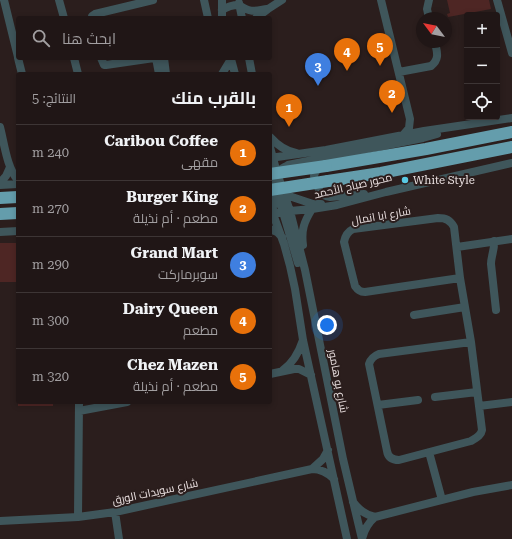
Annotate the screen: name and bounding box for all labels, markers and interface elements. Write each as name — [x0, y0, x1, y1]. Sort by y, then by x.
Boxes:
north arrow — [416, 12, 452, 48]
map controls — [464, 12, 500, 120]
button: + — [464, 12, 500, 48]
search box — [16, 16, 272, 60]
icon: search — [30, 27, 52, 49]
text: ابحث هنا — [62, 30, 116, 48]
pin: 5 — [367, 33, 393, 66]
pin: 4 — [334, 38, 360, 71]
button: − — [464, 48, 500, 84]
pin: 3 — [305, 53, 331, 86]
pin: 2 — [379, 80, 405, 113]
button: locate — [464, 84, 500, 120]
text: بالقرب منك — [172, 88, 256, 108]
text: النتائج: 5 — [32, 91, 76, 106]
pin: 1 — [276, 94, 302, 127]
text: Caribou Coffee — [104, 132, 218, 150]
text: 240 m — [32, 145, 69, 160]
text: 1 — [239, 145, 247, 160]
text: مقهى — [181, 155, 218, 170]
street label: محور صباح الأحمد — [313, 171, 394, 202]
place label: White Style — [413, 174, 475, 187]
marker: White Style — [400, 175, 410, 185]
text: Burger King — [126, 188, 218, 206]
text: 270 m — [32, 201, 69, 216]
text: 2 — [239, 201, 247, 216]
street label: شارع ابا انمال — [350, 204, 412, 229]
text: مطعم · أم نذيلة — [133, 211, 218, 226]
text: Grand Mart — [131, 244, 218, 262]
text: 290 m — [32, 257, 69, 272]
text: 3 — [239, 257, 247, 272]
text: سوبرماركت — [158, 267, 218, 282]
text: Dairy Queen — [123, 300, 218, 318]
text: 300 m — [32, 313, 69, 328]
text: 4 — [239, 313, 247, 328]
your location — [317, 315, 337, 335]
text: مطعم — [183, 323, 218, 338]
street label: شارع بو هامور — [324, 347, 351, 414]
text: Chez Mazen — [127, 356, 218, 374]
text: 320 m — [32, 369, 69, 384]
text: 5 — [239, 369, 247, 384]
text: مطعم · أم نذيلة — [133, 379, 218, 394]
street label: شارع سويدات الورق — [111, 477, 199, 508]

